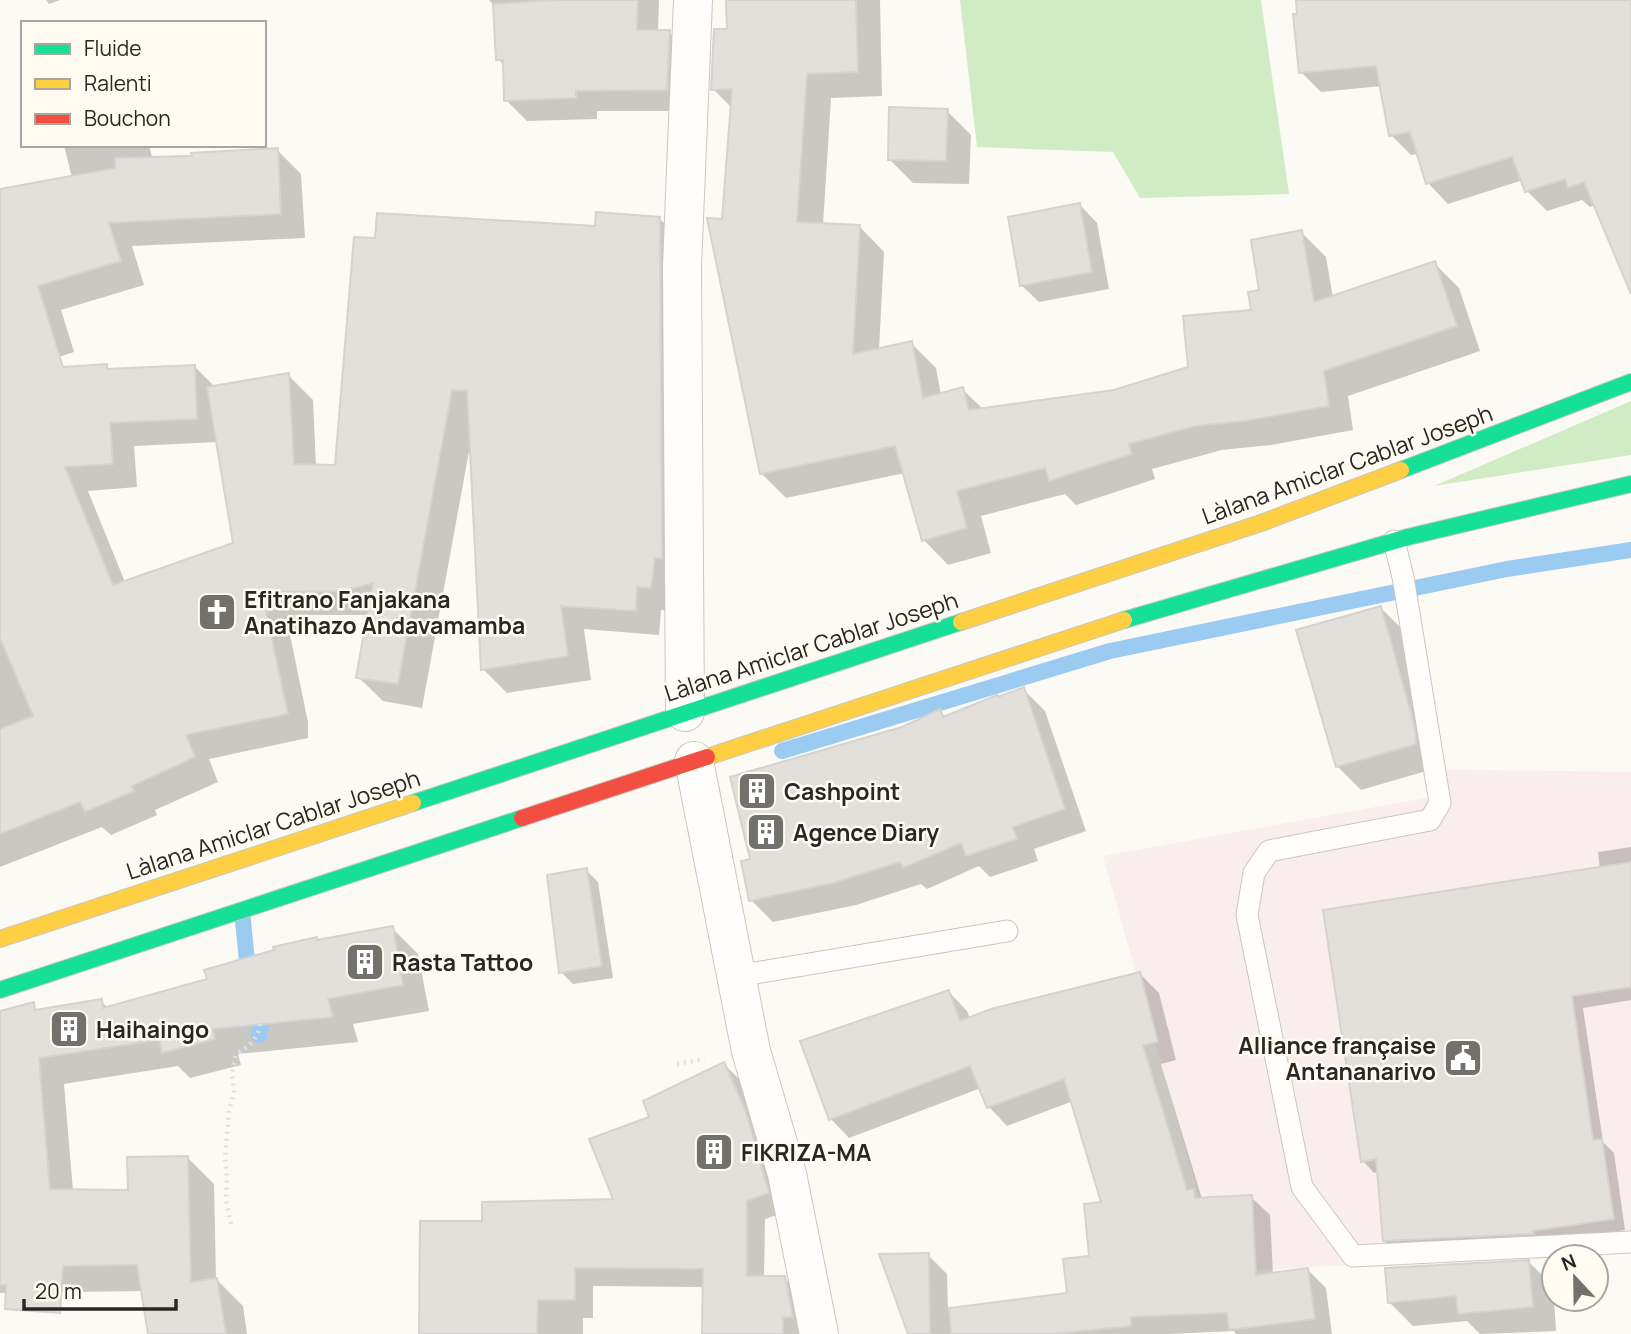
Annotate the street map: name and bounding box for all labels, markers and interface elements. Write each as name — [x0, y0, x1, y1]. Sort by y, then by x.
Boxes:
legend — [21, 21, 266, 147]
text: Fluide — [84, 34, 142, 62]
text: Ralenti — [84, 69, 152, 97]
text: Bouchon — [84, 104, 171, 132]
street label: Làlana Amiclar Cablar Joseph — [1197, 396, 1497, 532]
place label: Efitrano Fanjakana Anatihazo Andavamamba — [244, 583, 525, 641]
street label: Làlana Amiclar Cablar Joseph — [660, 583, 962, 709]
church icon: Efitrano Fanjakana Anatihazo Andavamamba — [196, 591, 238, 633]
street label: Làlana Amiclar Cablar Joseph — [122, 761, 424, 887]
building icon: Cashpoint — [736, 770, 778, 812]
place label: Cashpoint — [784, 775, 900, 807]
building icon: Agence Diary — [745, 811, 787, 853]
place label: Agence Diary — [793, 816, 939, 848]
building icon: Rasta Tattoo — [344, 941, 386, 983]
place label: Rasta Tattoo — [392, 946, 533, 978]
building icon: Haihaingo — [48, 1008, 90, 1050]
place label: Haihaingo — [96, 1013, 209, 1045]
place label: Alliance française Antananarivo — [1238, 1029, 1436, 1087]
public building icon: Alliance française Antananarivo — [1442, 1037, 1484, 1079]
building icon: FIKRIZA-MA — [693, 1131, 735, 1173]
place label: FIKRIZA-MA — [741, 1136, 871, 1168]
north arrow — [1540, 1243, 1610, 1313]
text: N — [1557, 1248, 1580, 1277]
scale bar — [24, 1268, 177, 1312]
text: 20 m — [35, 1277, 82, 1305]

